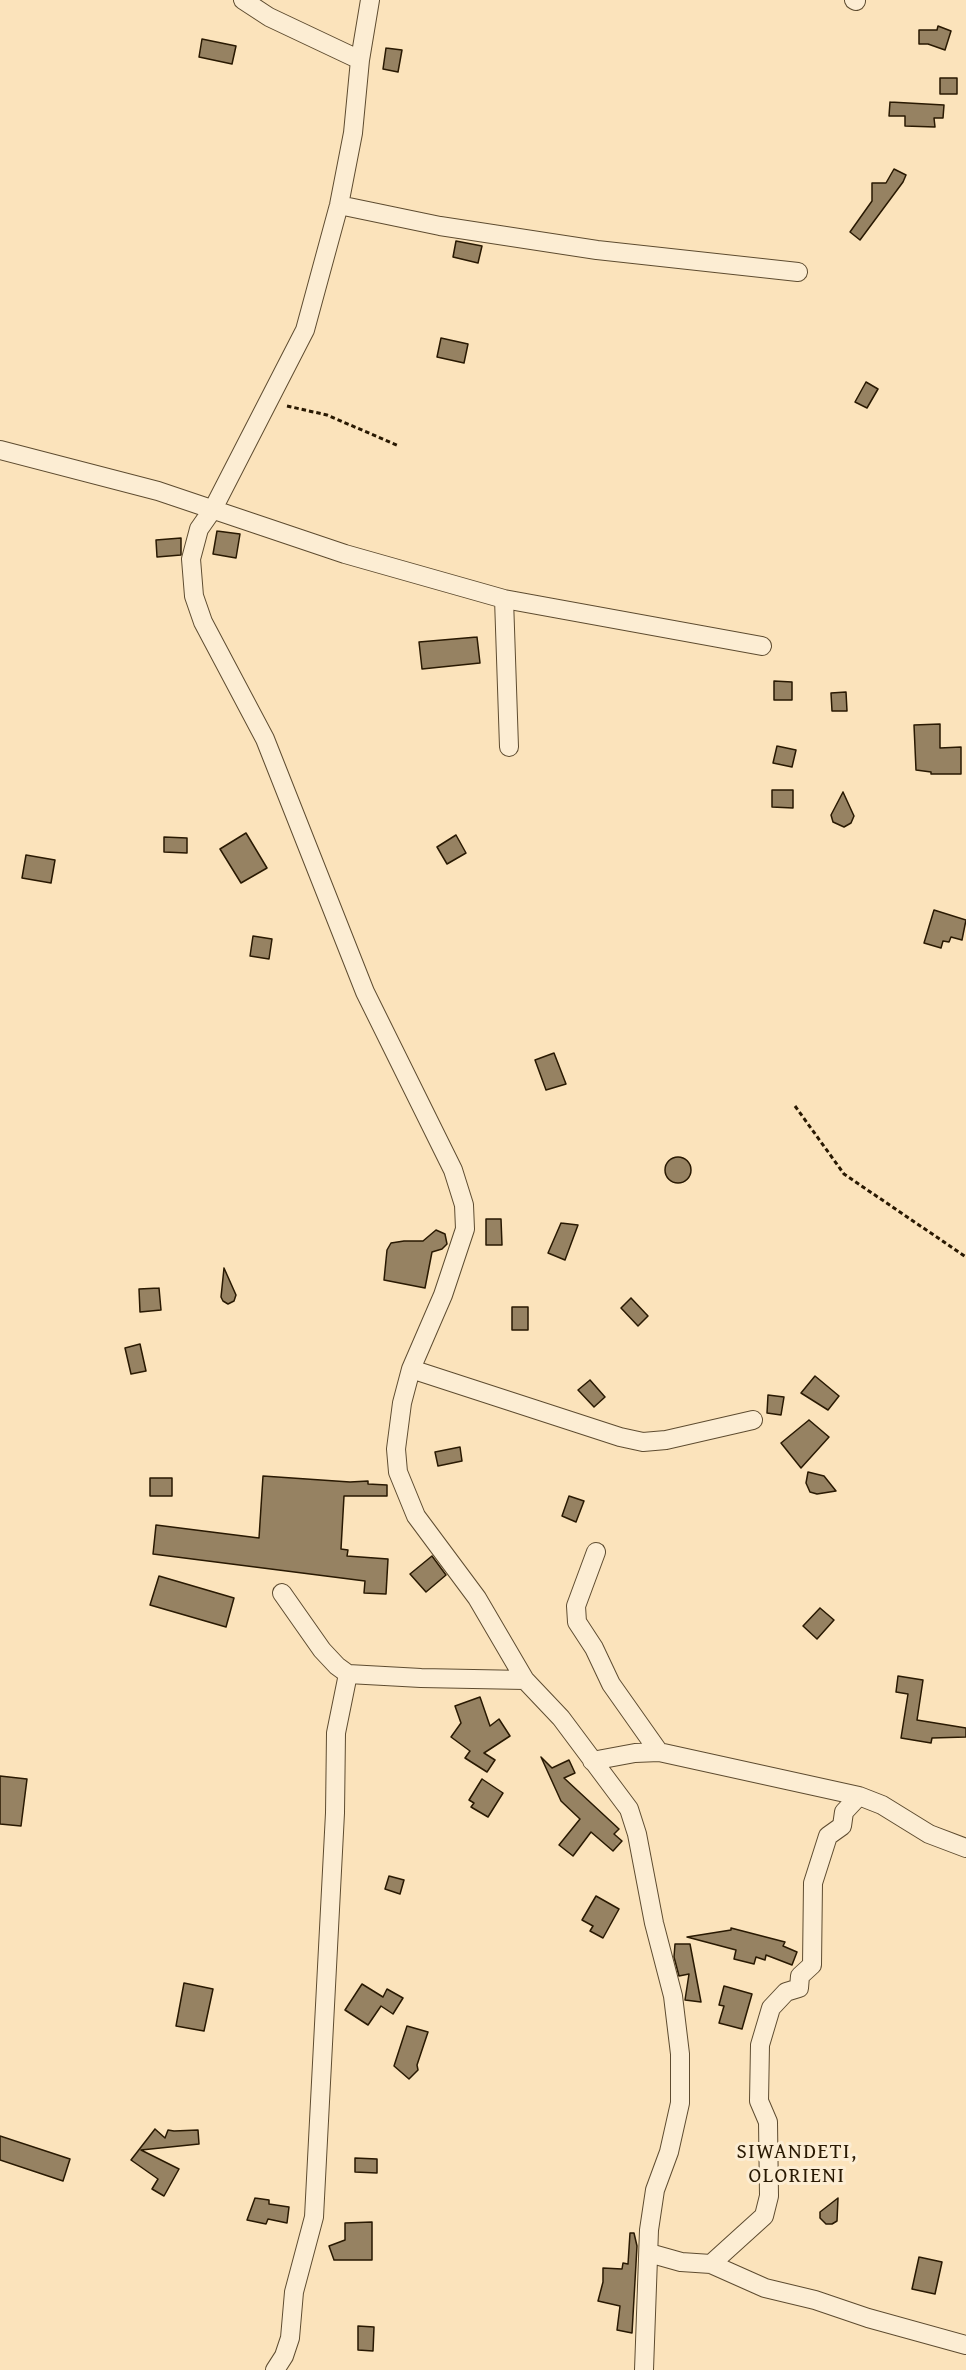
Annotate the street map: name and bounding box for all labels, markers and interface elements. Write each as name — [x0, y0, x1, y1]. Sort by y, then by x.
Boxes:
district label: SIWANDETI, OLORIENI — [736, 2140, 858, 2190]

